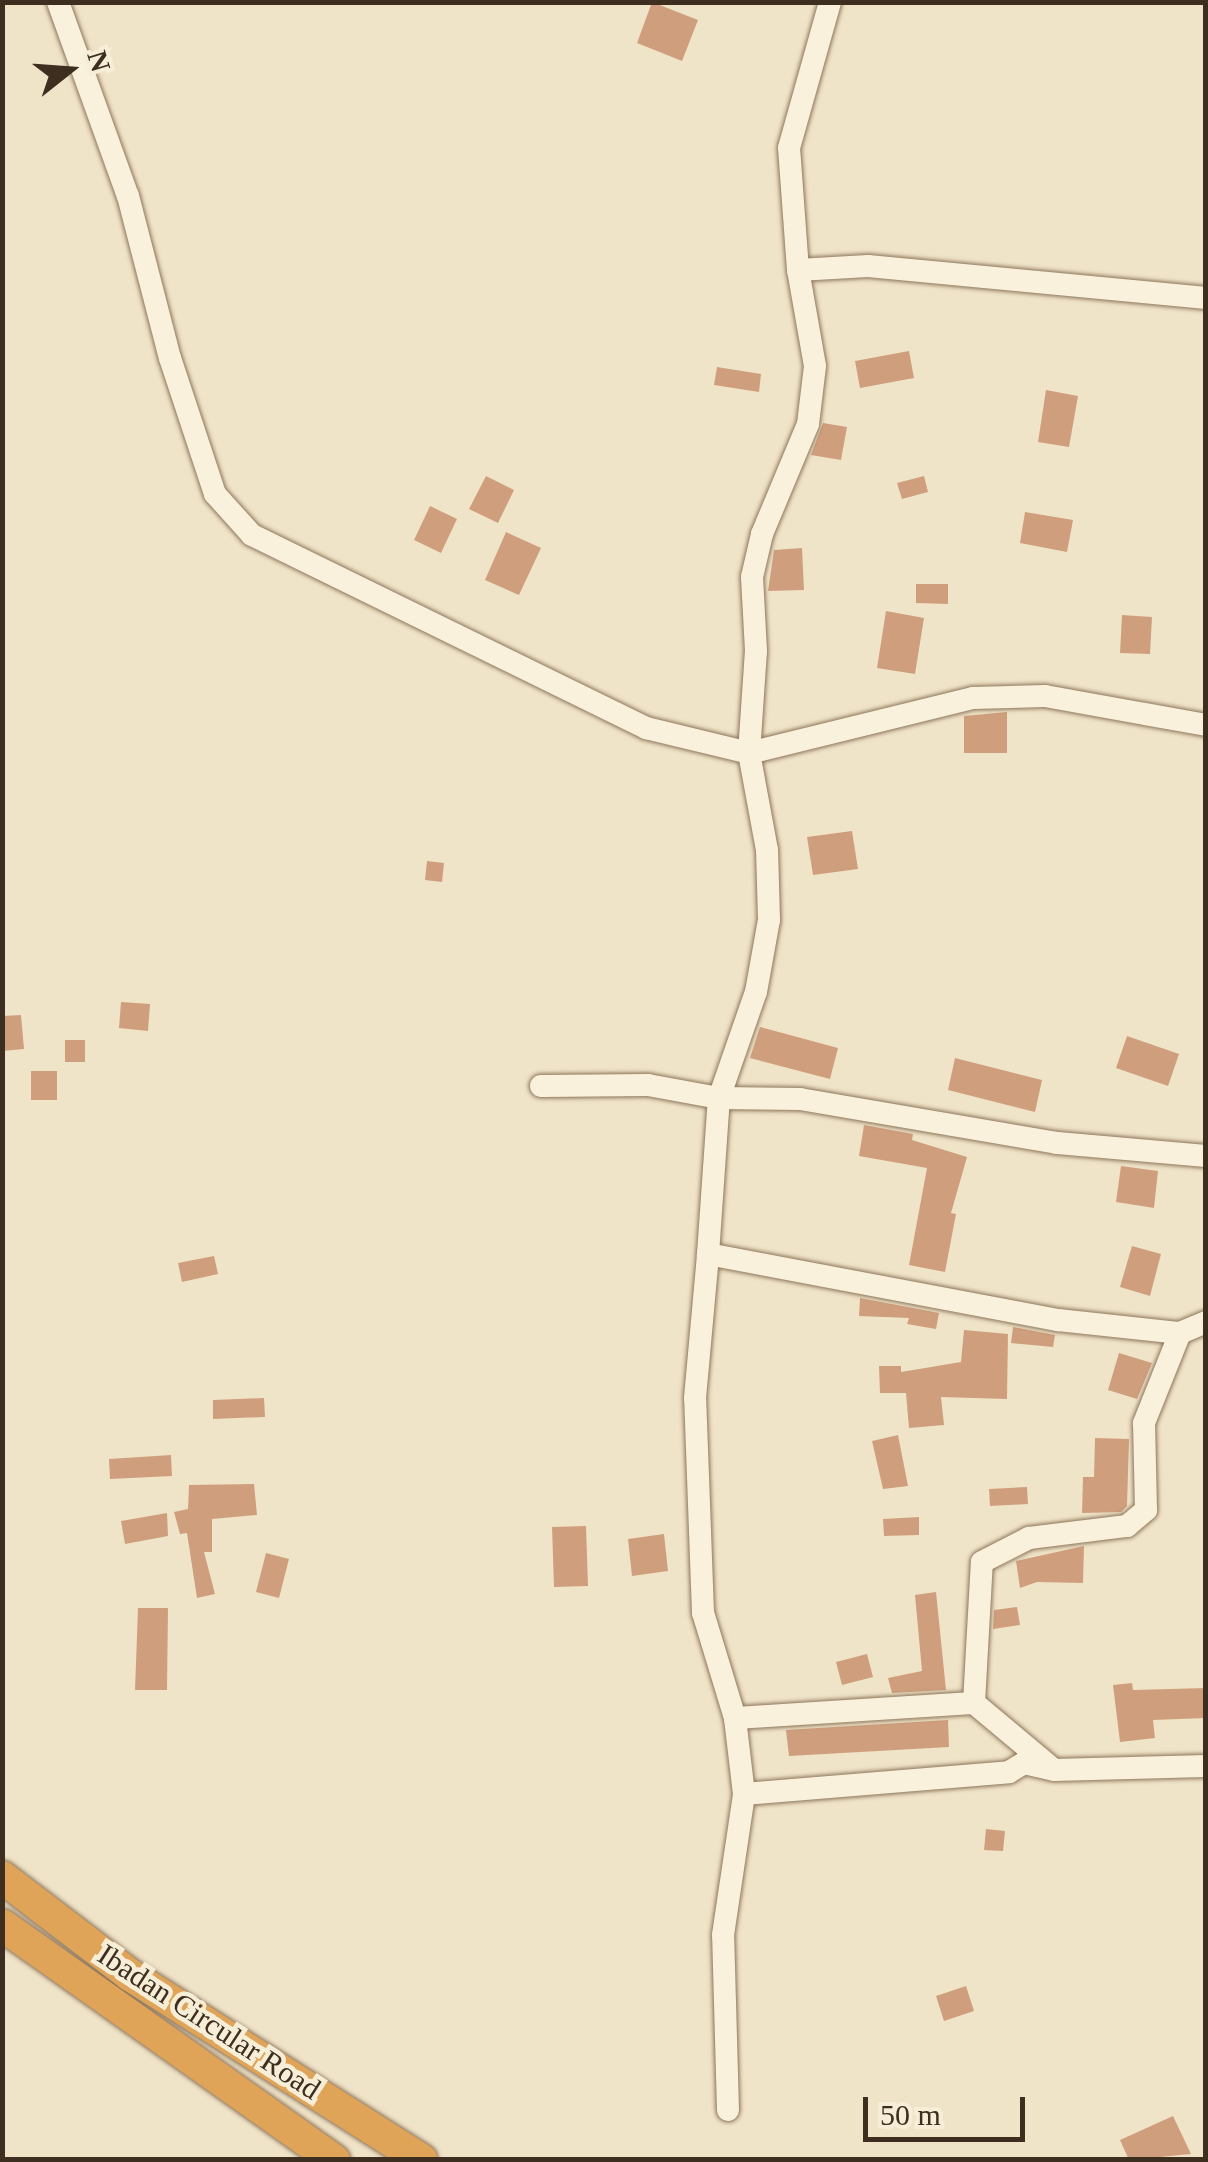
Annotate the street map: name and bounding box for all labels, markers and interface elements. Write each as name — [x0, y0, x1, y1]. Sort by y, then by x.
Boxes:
north arrow — [20, 20, 120, 120]
text: N — [81, 47, 117, 75]
street label: Ibadan Circular Road — [91, 1937, 327, 2107]
scale bar — [868, 2077, 1030, 2139]
text: 50 m — [880, 2098, 941, 2131]

